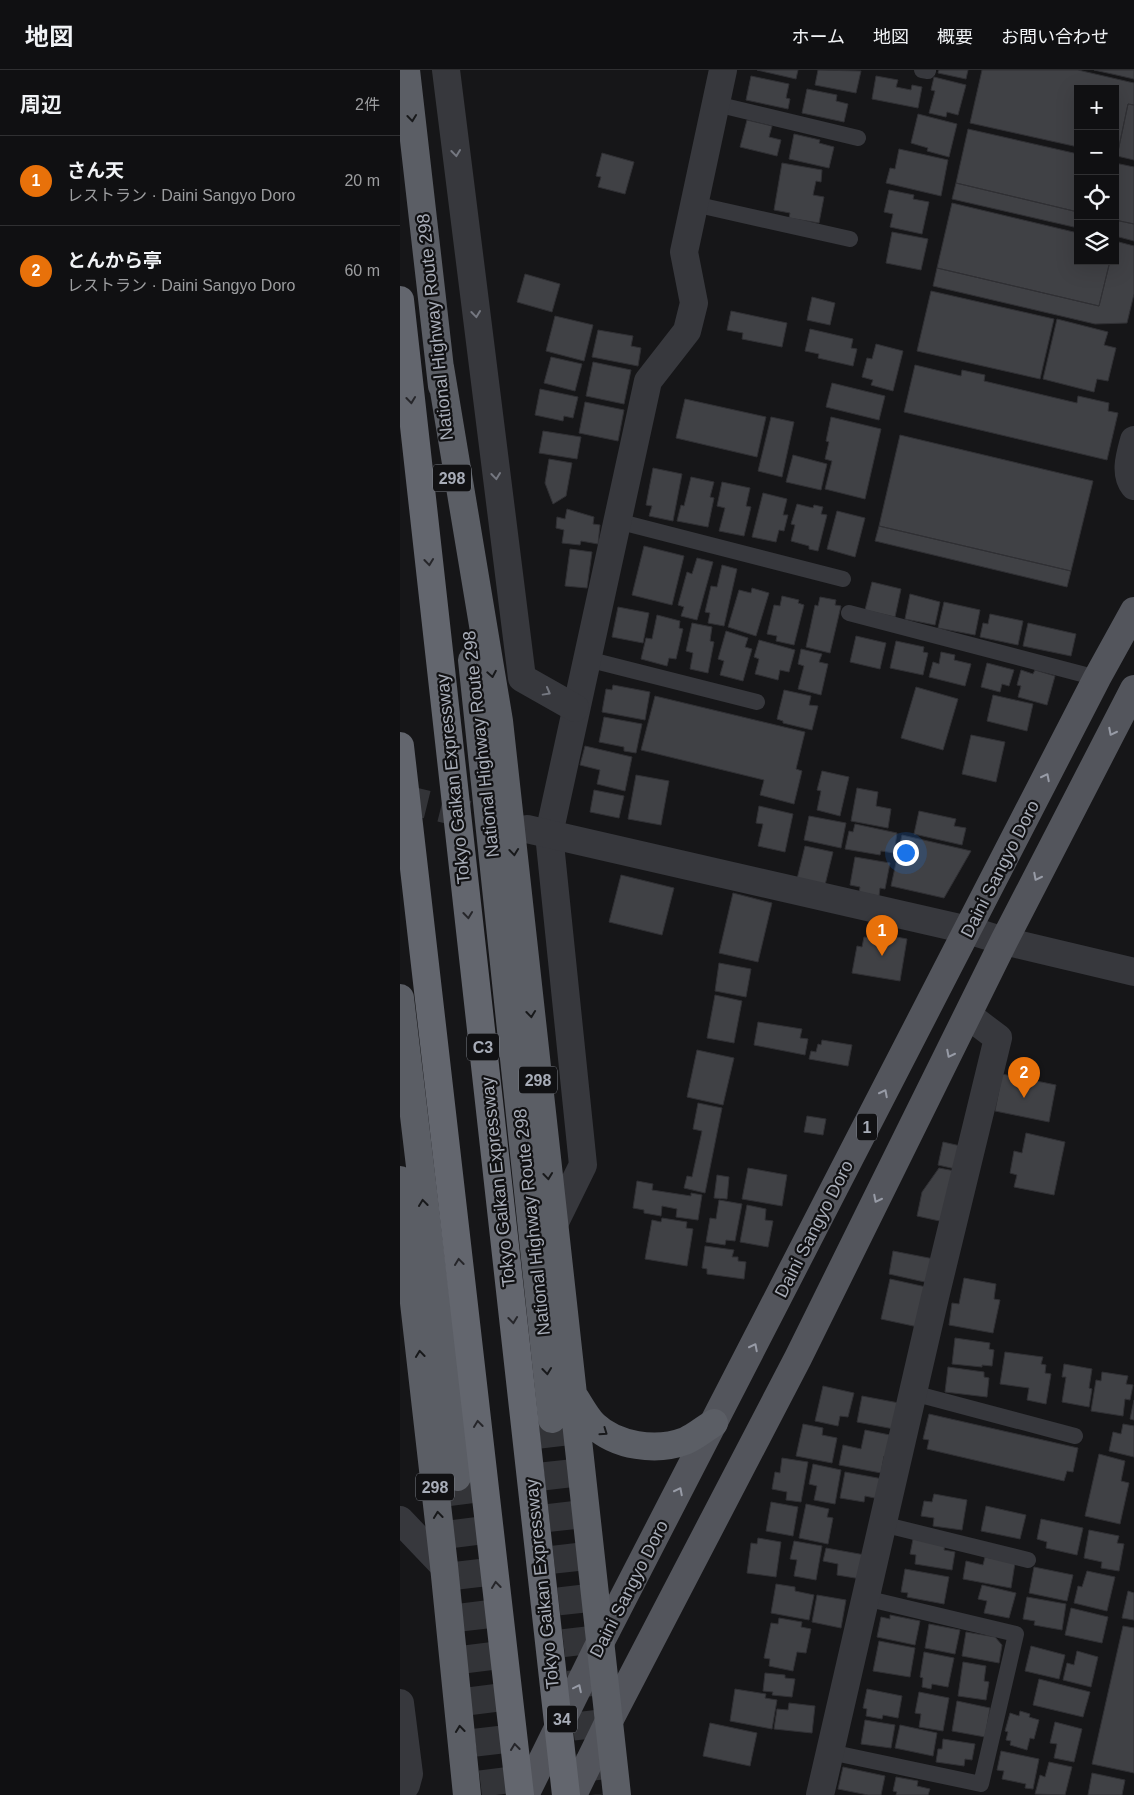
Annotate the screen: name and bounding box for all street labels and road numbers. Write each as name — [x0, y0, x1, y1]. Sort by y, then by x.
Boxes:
street label: National Highway Route 298 — [413, 213, 457, 441]
road number: 298 — [433, 464, 471, 492]
street label: National Highway Route 298 — [459, 630, 503, 858]
street label: Tokyo Gaikan Expressway — [432, 673, 474, 885]
street label: Daini Sangyo Doro — [957, 797, 1043, 941]
road number: C3 — [467, 1034, 499, 1060]
road number: 298 — [519, 1066, 557, 1094]
street label: Tokyo Gaikan Expressway — [477, 1076, 519, 1288]
street label: National Highway Route 298 — [510, 1108, 554, 1336]
road number: 1 — [857, 1114, 877, 1140]
street label: Daini Sangyo Doro — [771, 1157, 857, 1301]
road number: 298 — [416, 1474, 454, 1500]
street label: Tokyo Gaikan Expressway — [521, 1478, 563, 1690]
street label: Daini Sangyo Doro — [586, 1517, 672, 1661]
road number: 34 — [547, 1706, 577, 1732]

